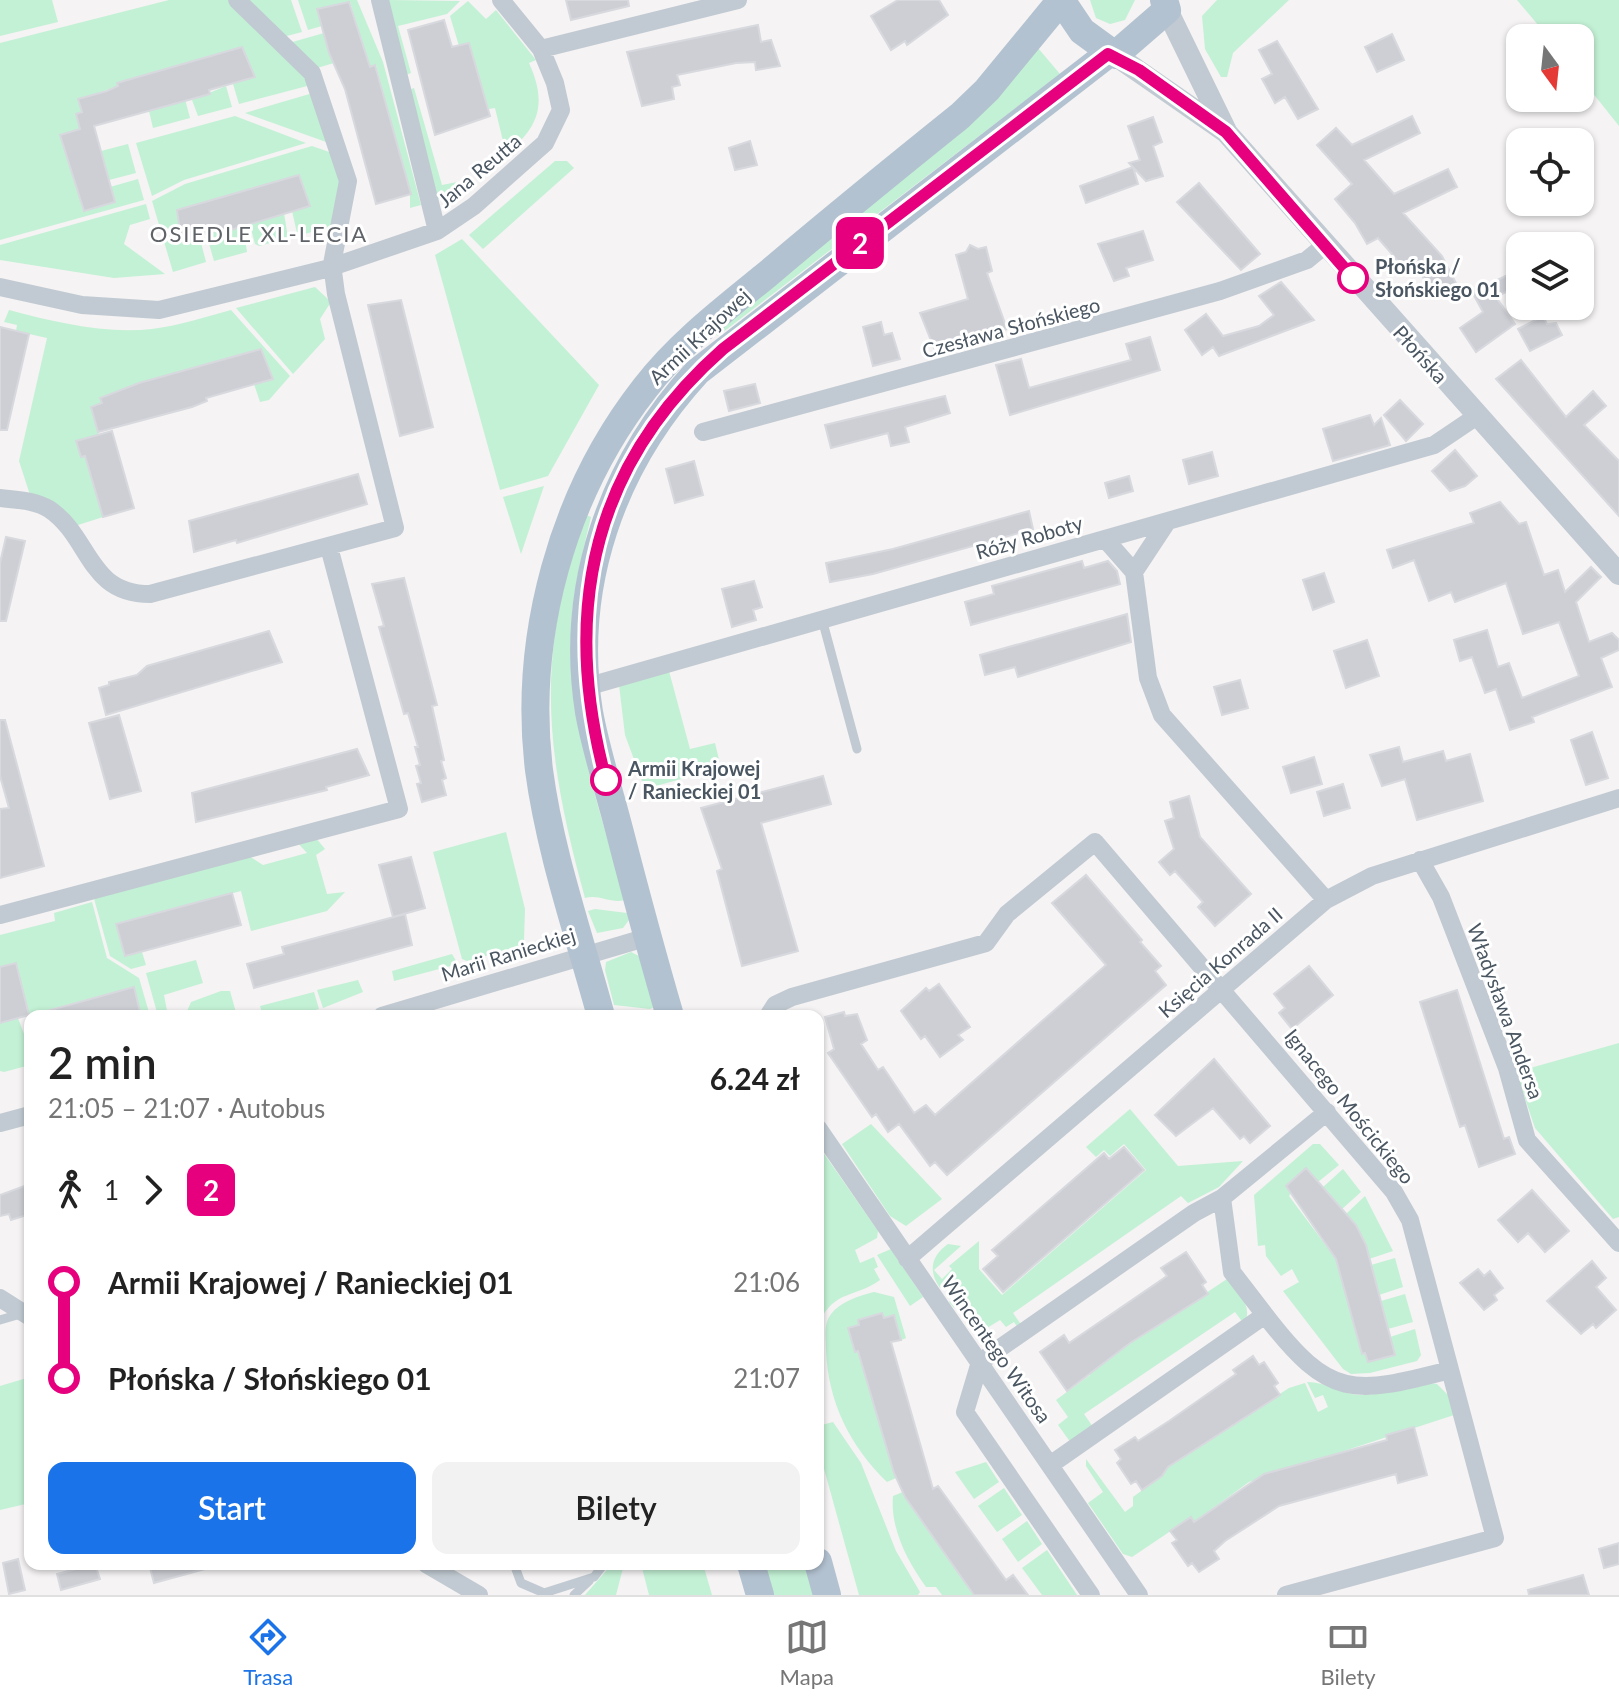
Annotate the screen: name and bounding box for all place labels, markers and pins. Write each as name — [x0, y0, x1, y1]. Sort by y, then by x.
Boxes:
place label: Płońska / Słońskiego 01 — [1375, 254, 1500, 301]
marker: Płońska / Słońskiego 01 — [1338, 263, 1368, 293]
place label: Armii Krajowej / Ranieckiej 01 — [627, 756, 761, 803]
marker: Armii Krajowej / Ranieckiej 01 — [591, 765, 621, 795]

